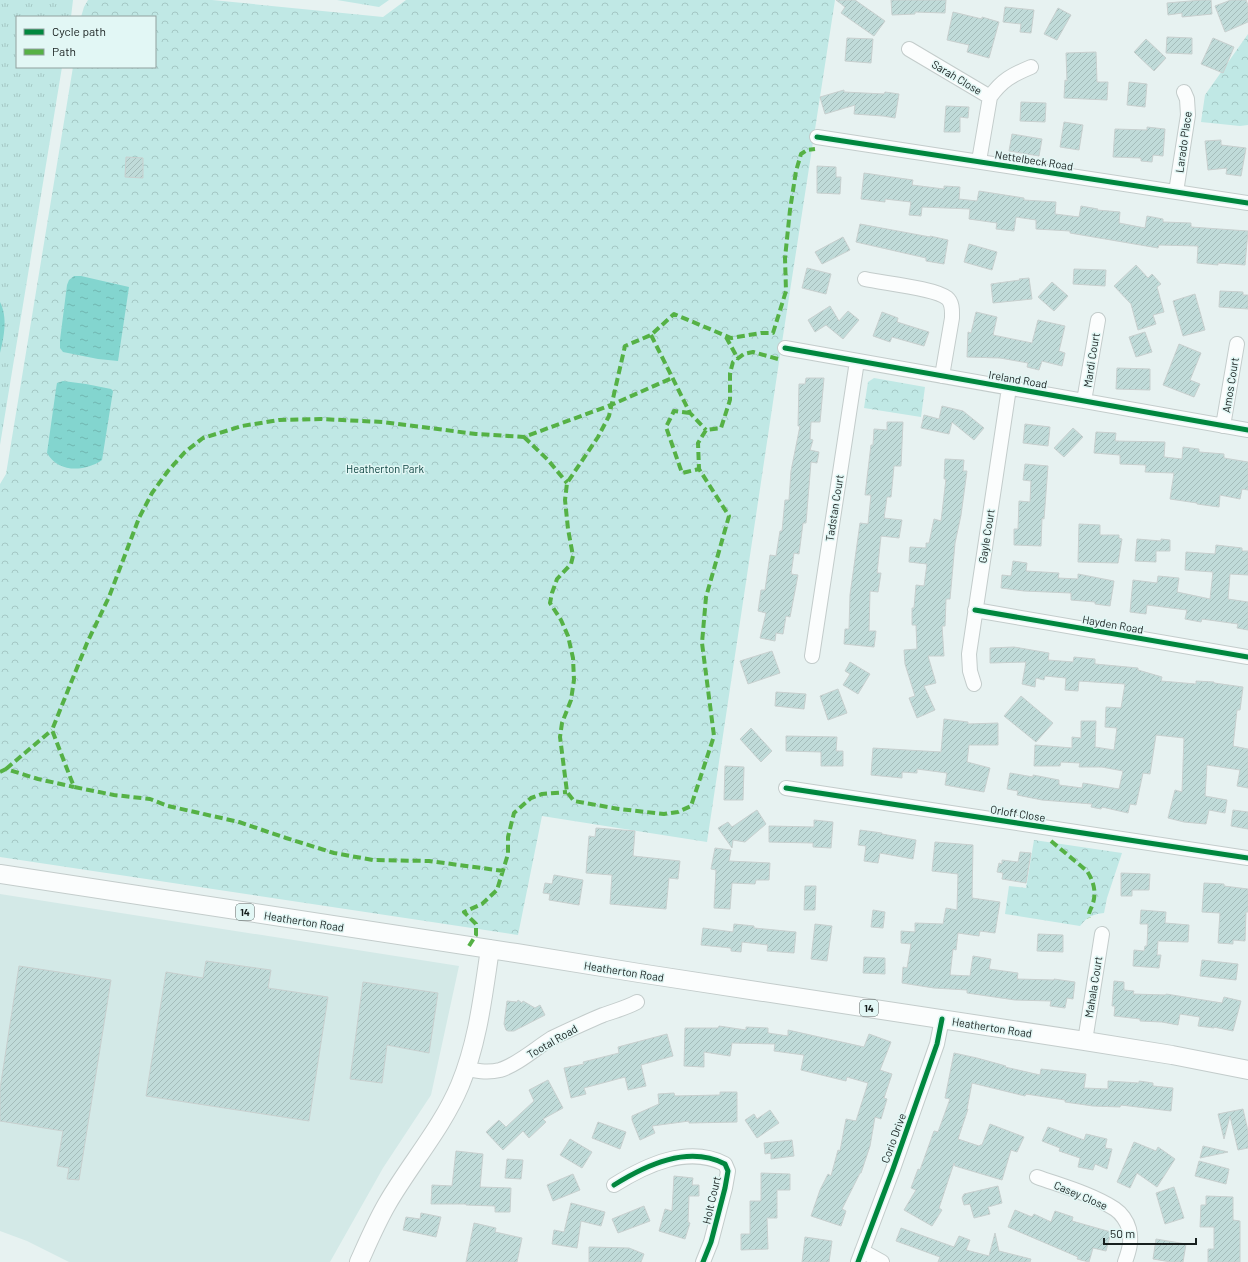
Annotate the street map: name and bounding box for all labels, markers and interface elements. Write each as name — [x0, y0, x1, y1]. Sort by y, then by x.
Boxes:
legend — [16, 16, 156, 68]
text: Cycle path — [52, 24, 106, 38]
text: Path — [52, 44, 76, 58]
street label: Sarah Close — [930, 57, 985, 97]
street label: Larado Place — [1172, 110, 1194, 174]
street label: Nettelbeck Road — [994, 147, 1074, 173]
street label: Mardi Court — [1080, 332, 1102, 388]
street label: Amos Court — [1219, 356, 1241, 414]
street label: Ireland Road — [988, 367, 1048, 391]
park label: Heatherton Park — [346, 462, 424, 475]
street label: Tadstan Court — [822, 474, 846, 542]
street label: Gayle Court — [975, 508, 997, 564]
street label: Hayden Road — [1081, 612, 1145, 636]
street label: Orloff Close — [989, 802, 1047, 824]
road number: 14 — [236, 904, 254, 920]
street label: Heatherton Road — [263, 908, 345, 934]
street label: Mahala Court — [1082, 955, 1104, 1019]
street label: Heatherton Road — [583, 958, 665, 984]
road number: 14 — [860, 1000, 878, 1016]
street label: Heatherton Road — [951, 1014, 1033, 1040]
street label: Tootal Road — [524, 1021, 580, 1061]
street label: Corio Drive — [878, 1111, 908, 1165]
street label: Holt Court — [699, 1175, 723, 1225]
street label: Casey Close — [1052, 1178, 1110, 1212]
scale bar — [1104, 1220, 1196, 1246]
text: 50 m — [1110, 1226, 1135, 1240]

